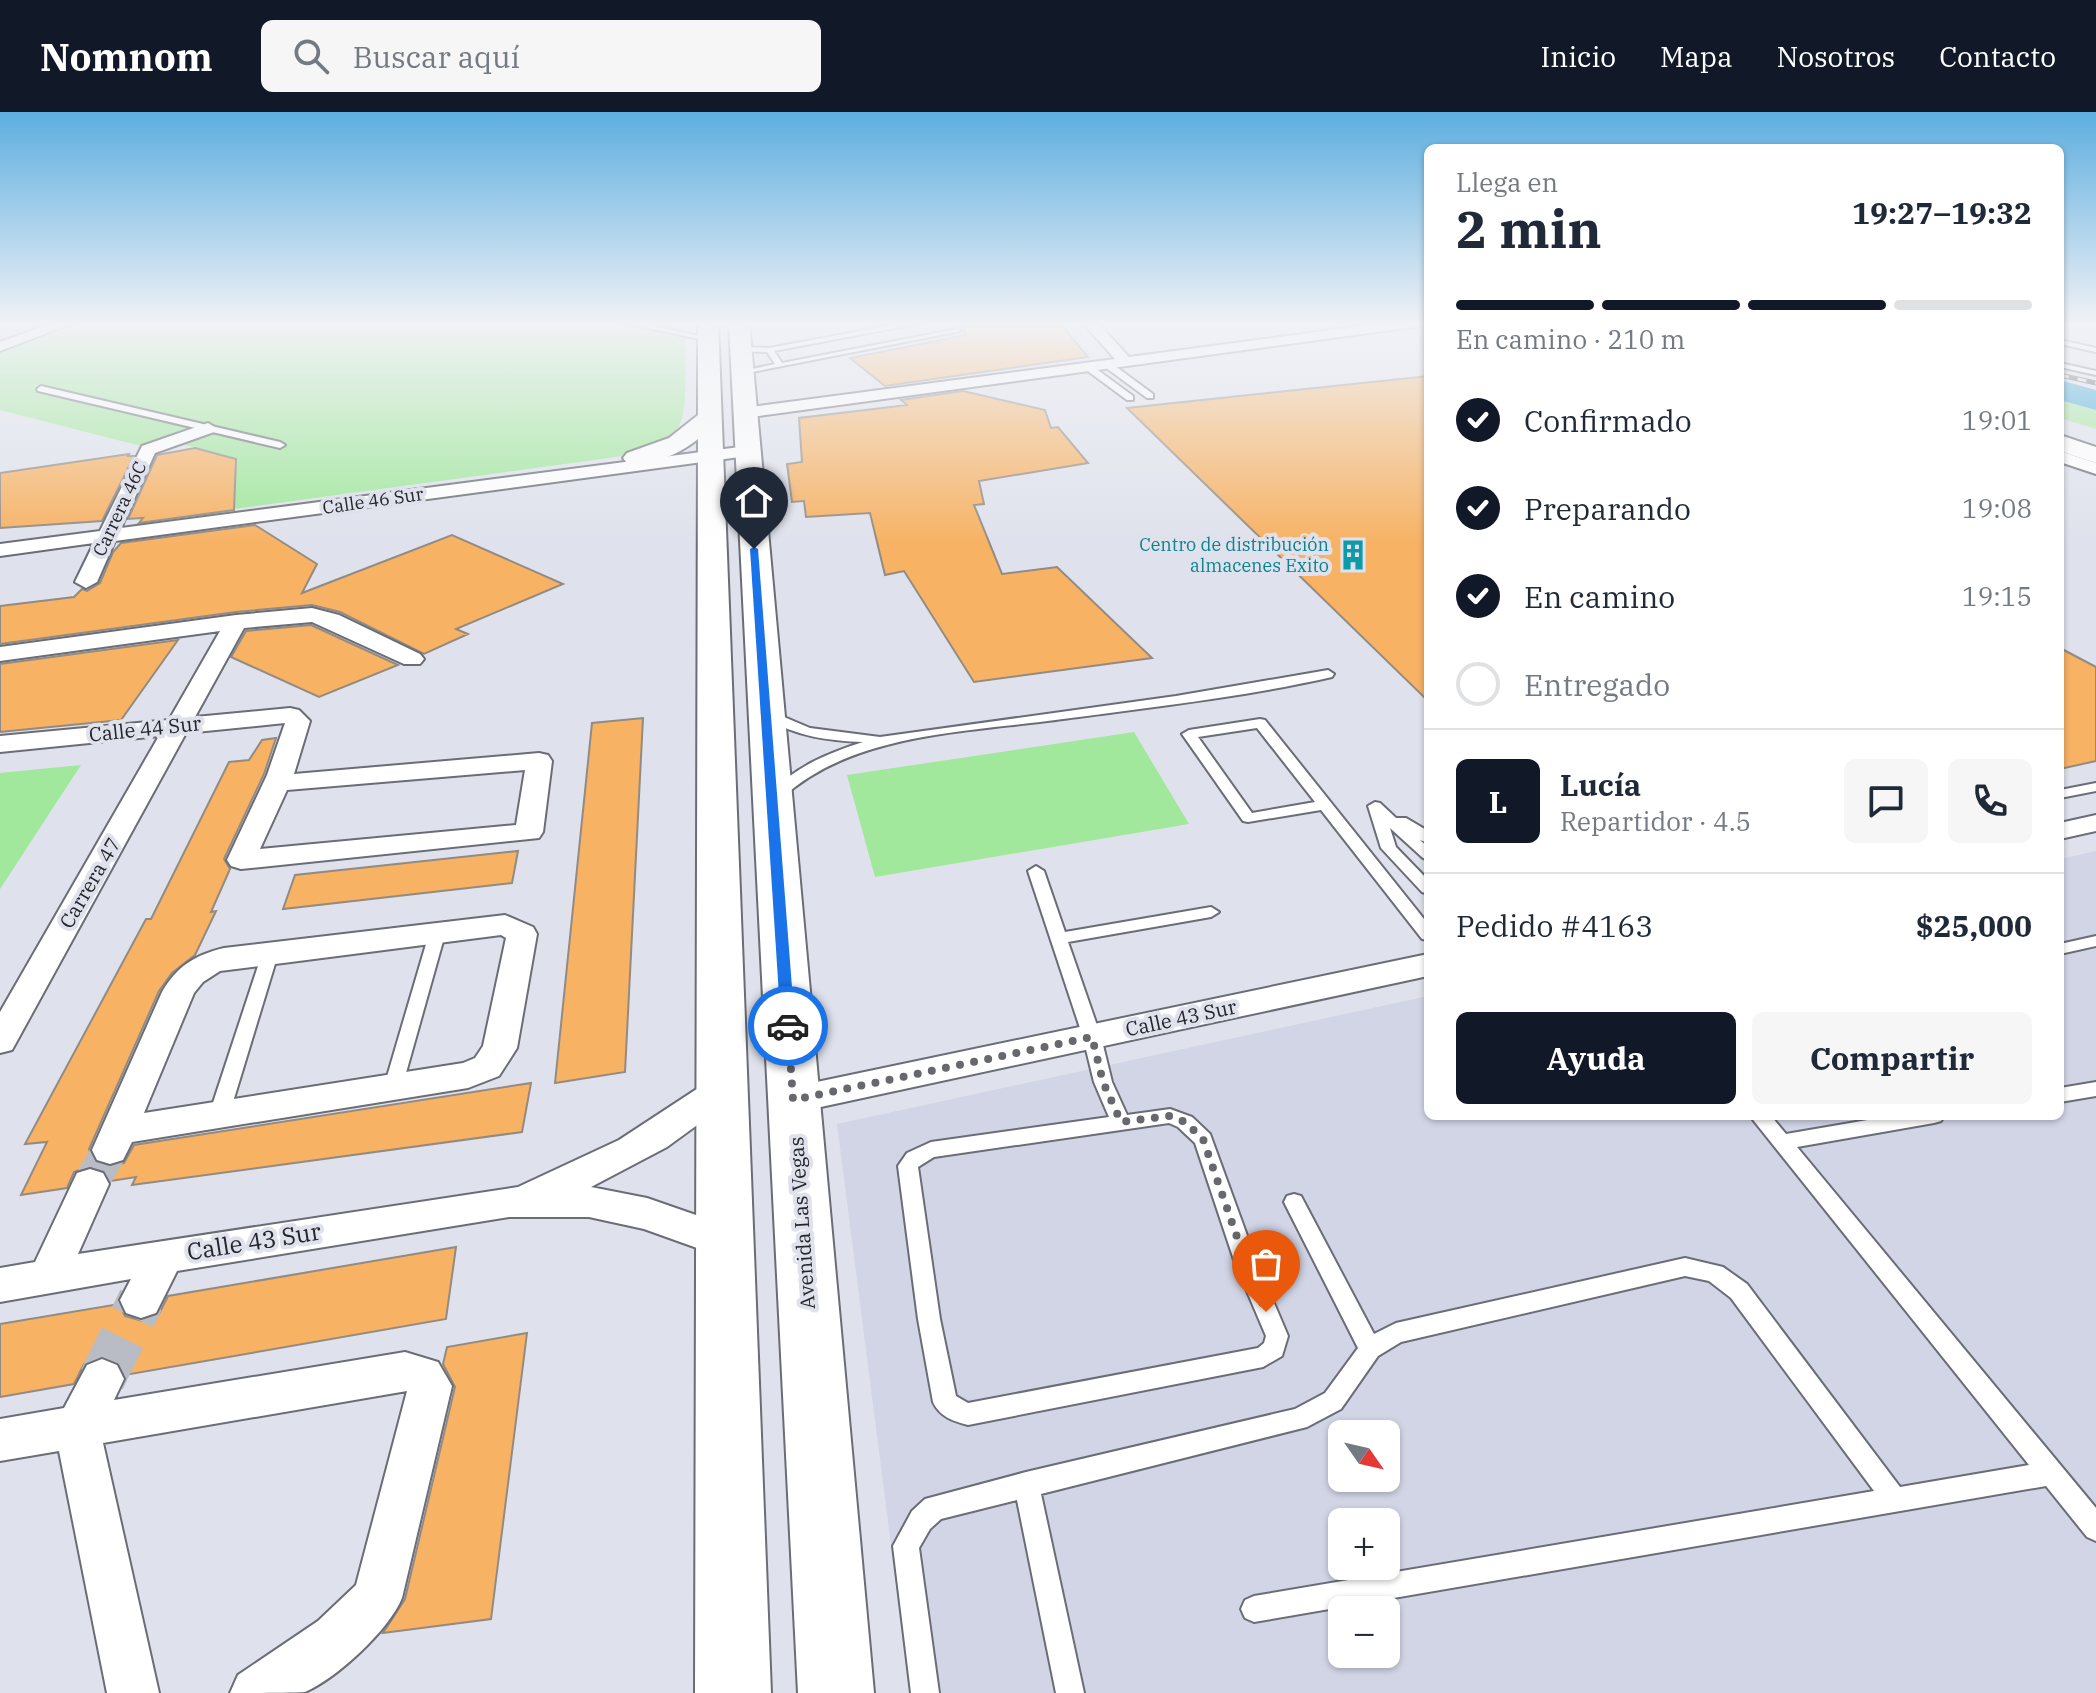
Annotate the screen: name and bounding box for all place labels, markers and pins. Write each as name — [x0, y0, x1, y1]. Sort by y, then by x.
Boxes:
pin — [720, 467, 788, 549]
place label: Centro de distribución almacenes Exito — [1139, 533, 1329, 577]
building icon: Centro de distribución almacenes Exito — [1336, 538, 1370, 572]
pin — [1232, 1230, 1300, 1312]

